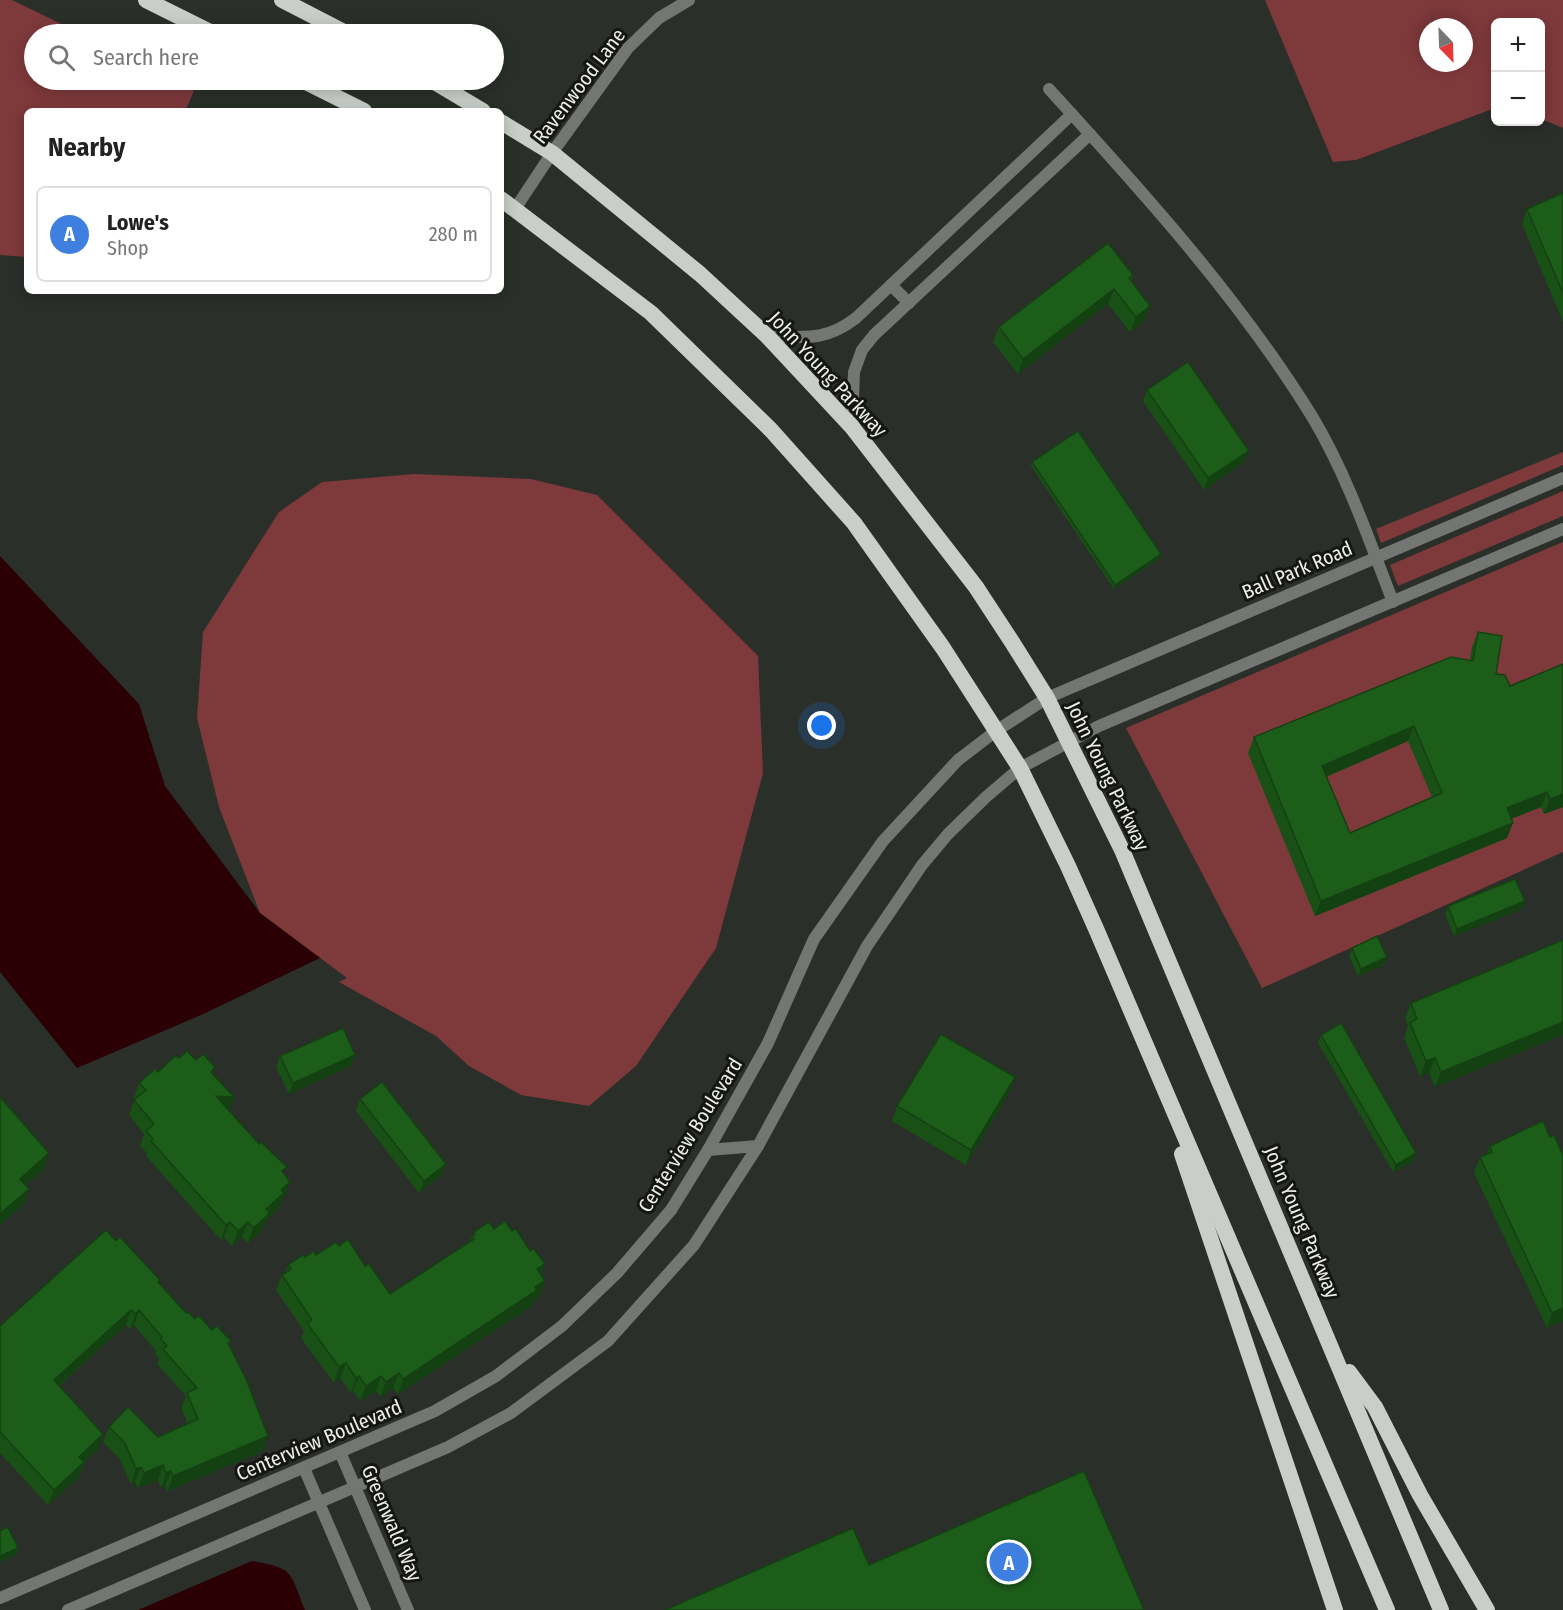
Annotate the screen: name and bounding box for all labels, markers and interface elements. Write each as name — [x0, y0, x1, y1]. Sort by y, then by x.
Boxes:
north arrow — [1419, 18, 1473, 72]
map controls — [1491, 18, 1545, 126]
button: + — [1491, 18, 1545, 72]
search box — [24, 24, 504, 90]
street label: Ravenwood Lane — [528, 24, 630, 148]
icon: search — [45, 41, 78, 74]
text: Search here — [93, 44, 199, 71]
button: − — [1491, 72, 1545, 126]
text: Nearby — [48, 132, 125, 163]
text: Lowe's — [107, 209, 169, 236]
text: A — [64, 222, 75, 246]
text: 280 m — [429, 222, 478, 246]
text: Shop — [107, 236, 149, 260]
street label: John Young Parkway — [764, 306, 892, 442]
street label: Ball Park Road — [1238, 536, 1356, 604]
street label: John Young Parkway — [1061, 698, 1155, 855]
your location — [807, 711, 836, 740]
street label: Centerview Boulevard — [633, 1053, 747, 1217]
street label: John Young Parkway — [1259, 1142, 1345, 1302]
street label: Centerview Boulevard — [233, 1394, 405, 1486]
street label: Greenwald Way — [357, 1461, 427, 1585]
pin: A — [990, 1540, 1028, 1584]

